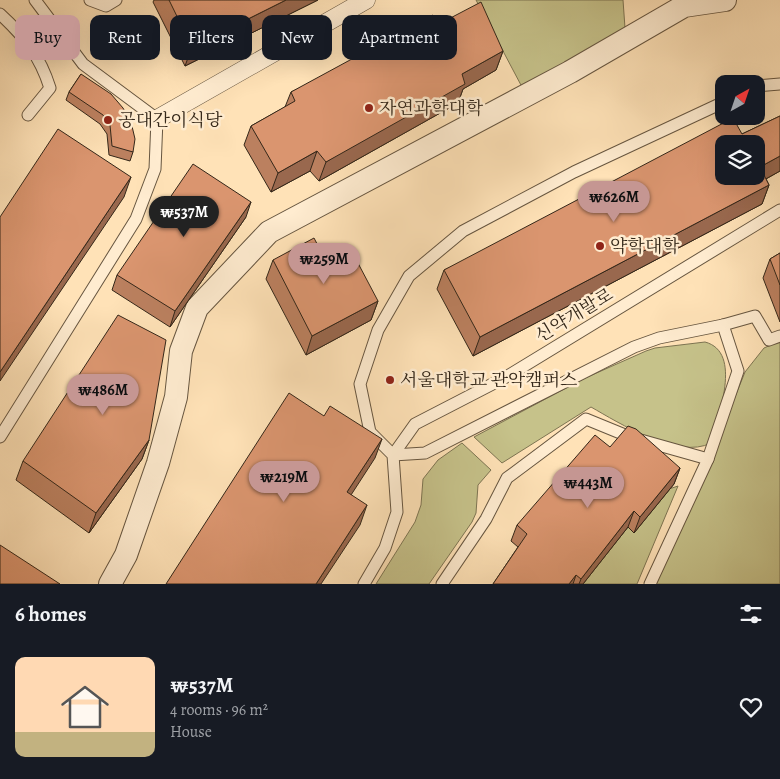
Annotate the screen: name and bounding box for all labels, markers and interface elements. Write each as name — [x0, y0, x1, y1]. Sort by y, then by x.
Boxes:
chip: Buy — [15, 15, 80, 60]
chip: Rent — [90, 15, 160, 60]
chip: Filters — [170, 15, 252, 60]
chip: New — [262, 15, 332, 60]
chip: Apartment — [342, 15, 457, 60]
north arrow — [715, 75, 765, 125]
map controls — [715, 75, 765, 185]
place label: 자연과학대학 — [379, 96, 484, 120]
marker: 자연과학대학 — [363, 102, 375, 114]
place label: 공대간이식당 — [118, 108, 223, 132]
marker: 공대간이식당 — [102, 114, 114, 126]
button: layers — [715, 135, 765, 185]
pin: ₩626M — [579, 180, 649, 223]
text: ₩626M — [589, 186, 639, 208]
pin: ₩537M — [149, 196, 219, 238]
text: ₩537M — [160, 201, 208, 223]
place label: 약학대학 — [610, 234, 680, 258]
marker: 약학대학 — [594, 240, 606, 252]
pin: ₩259M — [289, 242, 359, 285]
text: ₩259M — [299, 248, 349, 270]
street label: 신약개발로 — [531, 282, 617, 348]
place label: 서울대학교 관악캠퍼스 — [400, 368, 578, 392]
pin: ₩486M — [68, 374, 138, 416]
marker: 서울대학교 관악캠퍼스 — [384, 374, 396, 386]
text: ₩486M — [78, 379, 128, 401]
pin: ₩219M — [249, 460, 319, 503]
text: ₩219M — [260, 466, 308, 488]
pin: ₩443M — [553, 466, 623, 509]
text: ₩443M — [563, 472, 613, 494]
text: 6 homes — [15, 600, 87, 628]
icon: filters — [737, 600, 765, 628]
text: ₩537M — [170, 671, 233, 699]
icon: home — [55, 677, 115, 737]
icon: heart — [737, 693, 765, 721]
text: 4 rooms · 96 m² — [170, 699, 268, 721]
text: House — [170, 721, 212, 743]

